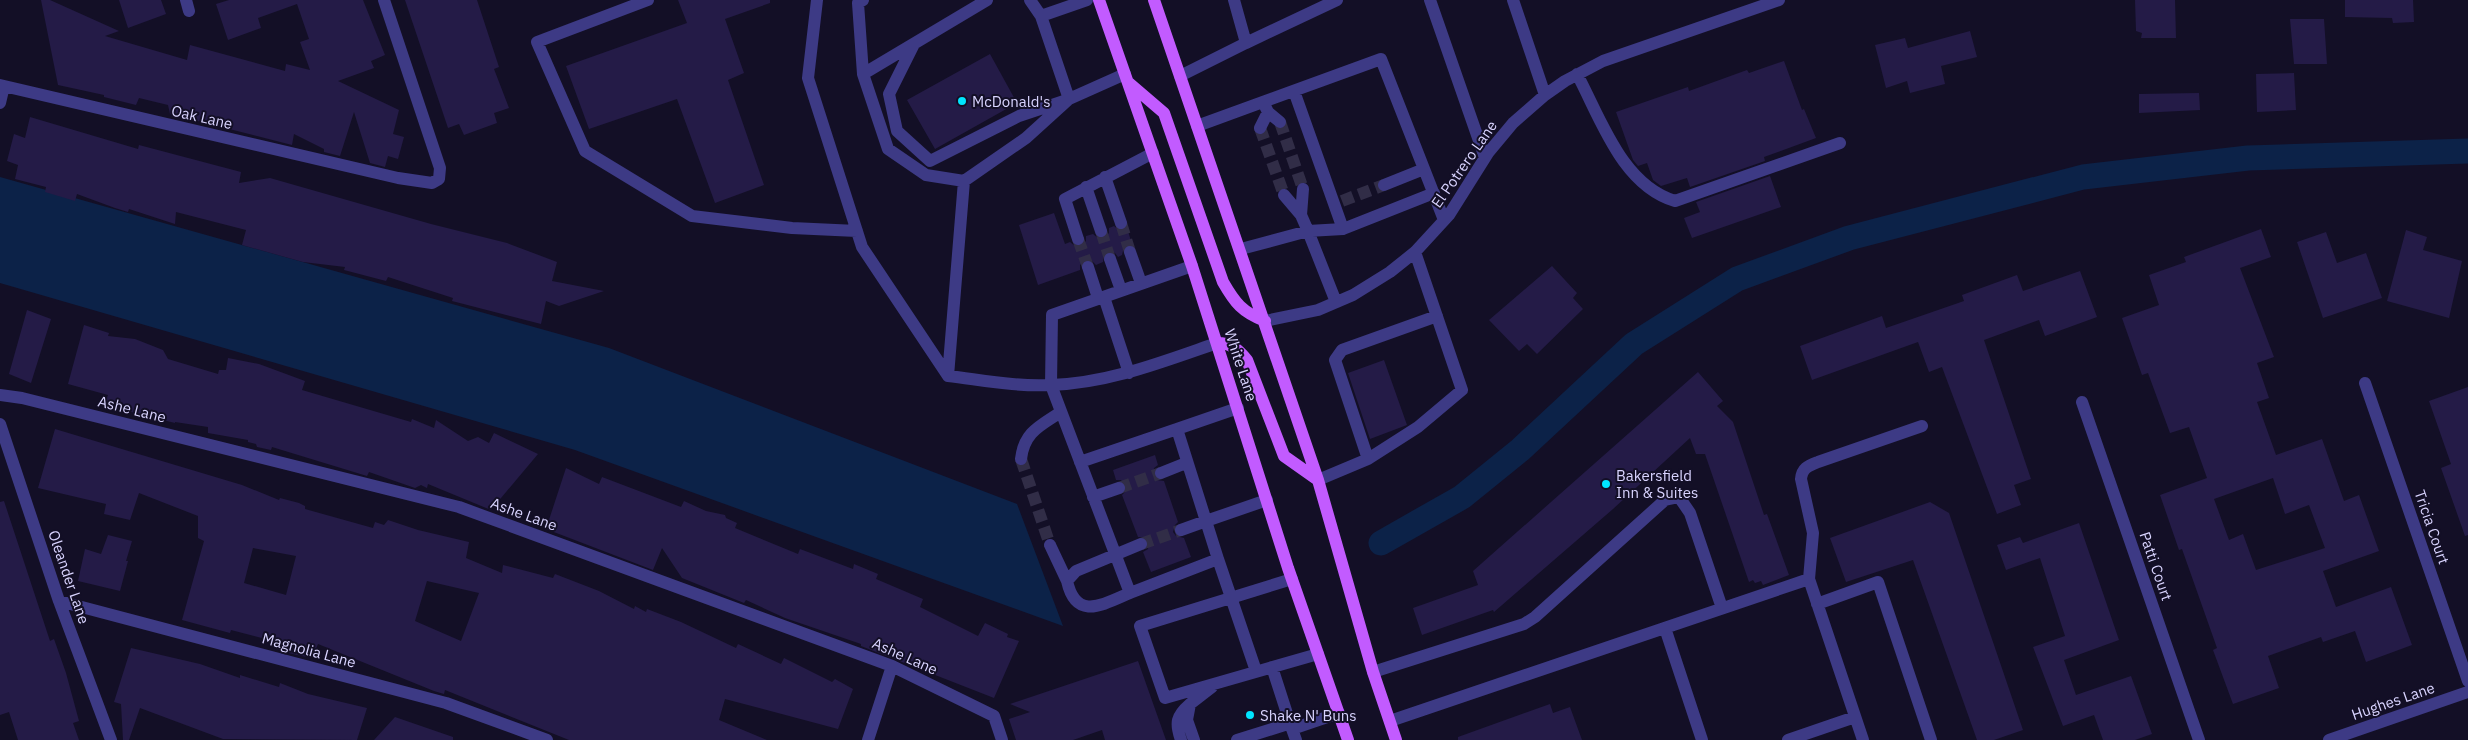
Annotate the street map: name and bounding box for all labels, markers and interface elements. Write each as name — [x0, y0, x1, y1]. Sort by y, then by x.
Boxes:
place label: McDonald's — [972, 92, 1050, 111]
marker: McDonald's — [956, 95, 968, 107]
street label: Oak Lane — [169, 101, 235, 133]
street label: El Potrero Lane — [1427, 117, 1501, 211]
street label: White Lane — [1220, 326, 1262, 404]
street label: Ashe Lane — [96, 391, 168, 427]
place label: Bakersfield Inn & Suites — [1616, 466, 1698, 502]
marker: Bakersfield Inn & Suites — [1600, 478, 1612, 490]
street label: Tricia Court — [2410, 487, 2454, 567]
street label: Ashe Lane — [488, 493, 560, 535]
street label: Oleander Lane — [44, 528, 94, 626]
street label: Patti Court — [2135, 529, 2177, 603]
street label: Magnolia Lane — [260, 628, 358, 672]
street label: Ashe Lane — [869, 633, 941, 679]
street label: Hughes Lane — [2349, 678, 2437, 724]
place label: Shake N' Buns — [1260, 706, 1357, 725]
marker: Shake N' Buns — [1244, 709, 1256, 721]

